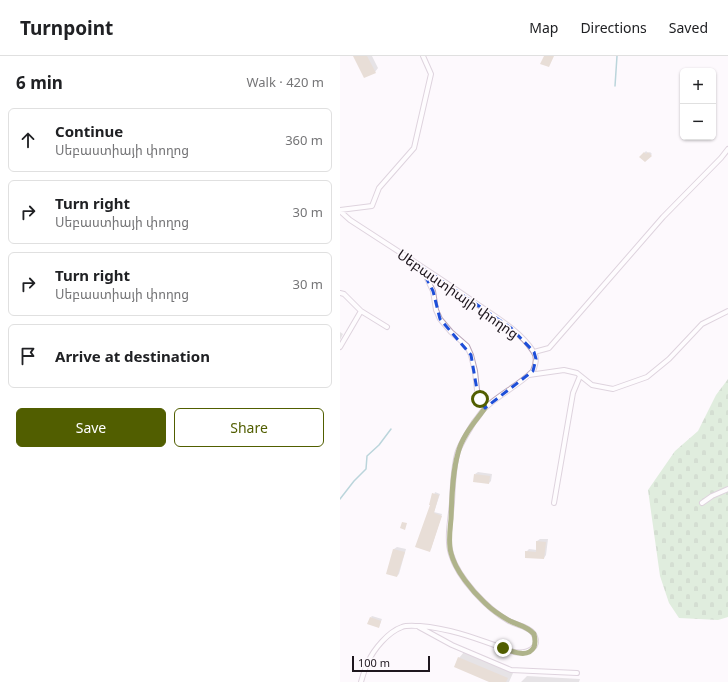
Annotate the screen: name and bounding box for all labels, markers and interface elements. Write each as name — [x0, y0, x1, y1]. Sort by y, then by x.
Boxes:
text: Turnpoint — [20, 15, 113, 41]
text: Map — [529, 18, 558, 37]
text: Directions — [580, 18, 647, 37]
text: Saved — [669, 18, 708, 37]
map controls — [680, 68, 716, 140]
button: + — [680, 68, 716, 104]
text: 6 min — [16, 71, 63, 94]
text: Walk · 420 m — [246, 73, 324, 91]
button: − — [680, 104, 716, 140]
text: Continue — [55, 121, 123, 141]
icon: ahead — [17, 129, 39, 151]
text: 360 m — [285, 131, 323, 149]
text: Սեբաստիայի փողոց — [55, 141, 189, 159]
text: Turn right — [55, 193, 130, 213]
icon: right — [17, 201, 39, 223]
text: 30 m — [293, 203, 323, 221]
text: Սեբաստիայի փողոց — [55, 213, 189, 231]
street label: Սեբաստիայի փողոց — [394, 244, 523, 343]
text: Turn right — [55, 265, 130, 285]
icon: right — [17, 273, 39, 295]
text: 30 m — [293, 275, 323, 293]
text: Սեբաստիայի փողոց — [55, 285, 189, 303]
icon: arrive — [17, 345, 39, 367]
text: Arrive at destination — [55, 346, 210, 366]
route start — [471, 390, 489, 408]
button: Save — [16, 408, 166, 447]
button: Share — [174, 408, 324, 447]
route end — [494, 639, 512, 657]
scale bar — [352, 654, 430, 673]
text: 100 m — [358, 655, 390, 670]

